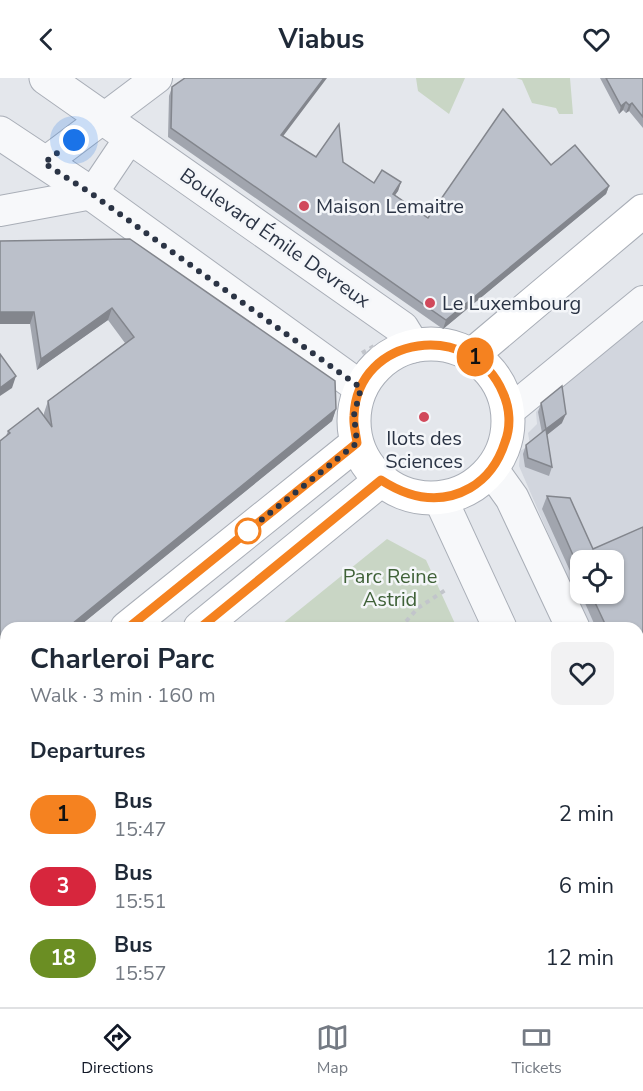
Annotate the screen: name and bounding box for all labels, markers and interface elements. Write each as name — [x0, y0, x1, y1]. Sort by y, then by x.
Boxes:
text: Viabus — [279, 21, 364, 58]
icon: back — [30, 23, 63, 56]
icon: heart — [580, 23, 613, 56]
your location — [59, 125, 89, 155]
street label: Boulevard Émile Devreux — [174, 162, 376, 314]
place label: Maison Lemaitre — [316, 193, 464, 220]
marker: Maison Lemaitre — [297, 199, 311, 213]
place label: Le Luxembourg — [442, 290, 581, 317]
marker: Le Luxembourg — [423, 296, 437, 310]
line badge: 1 — [456, 338, 494, 376]
text: 1 — [469, 343, 481, 371]
marker: Ilots des Sciences — [417, 410, 431, 424]
place label: Ilots des Sciences — [385, 425, 463, 475]
unlabelled marker — [235, 518, 261, 544]
map controls — [570, 550, 624, 604]
button: locate — [570, 550, 624, 604]
park label: Parc Reine Astrid — [343, 563, 437, 613]
text: Charleroi Parc — [30, 640, 214, 678]
button: heart — [551, 642, 614, 705]
text: Walk · 3 min · 160 m — [30, 682, 216, 709]
text: Departures — [30, 736, 145, 766]
text: Bus — [114, 786, 153, 816]
text: 2 min — [559, 799, 614, 829]
text: 1 — [57, 800, 69, 828]
text: 15:47 — [114, 816, 167, 843]
text: Bus — [114, 858, 153, 888]
text: 6 min — [559, 871, 614, 901]
text: 3 — [57, 872, 69, 900]
text: 15:51 — [114, 888, 167, 915]
text: Bus — [114, 930, 153, 960]
text: 12 min — [546, 943, 614, 973]
text: 18 — [50, 944, 76, 972]
text: 15:57 — [114, 960, 167, 987]
tab: Directions — [81, 1021, 153, 1079]
tab: Map — [316, 1021, 349, 1079]
tab: Tickets — [511, 1021, 562, 1079]

